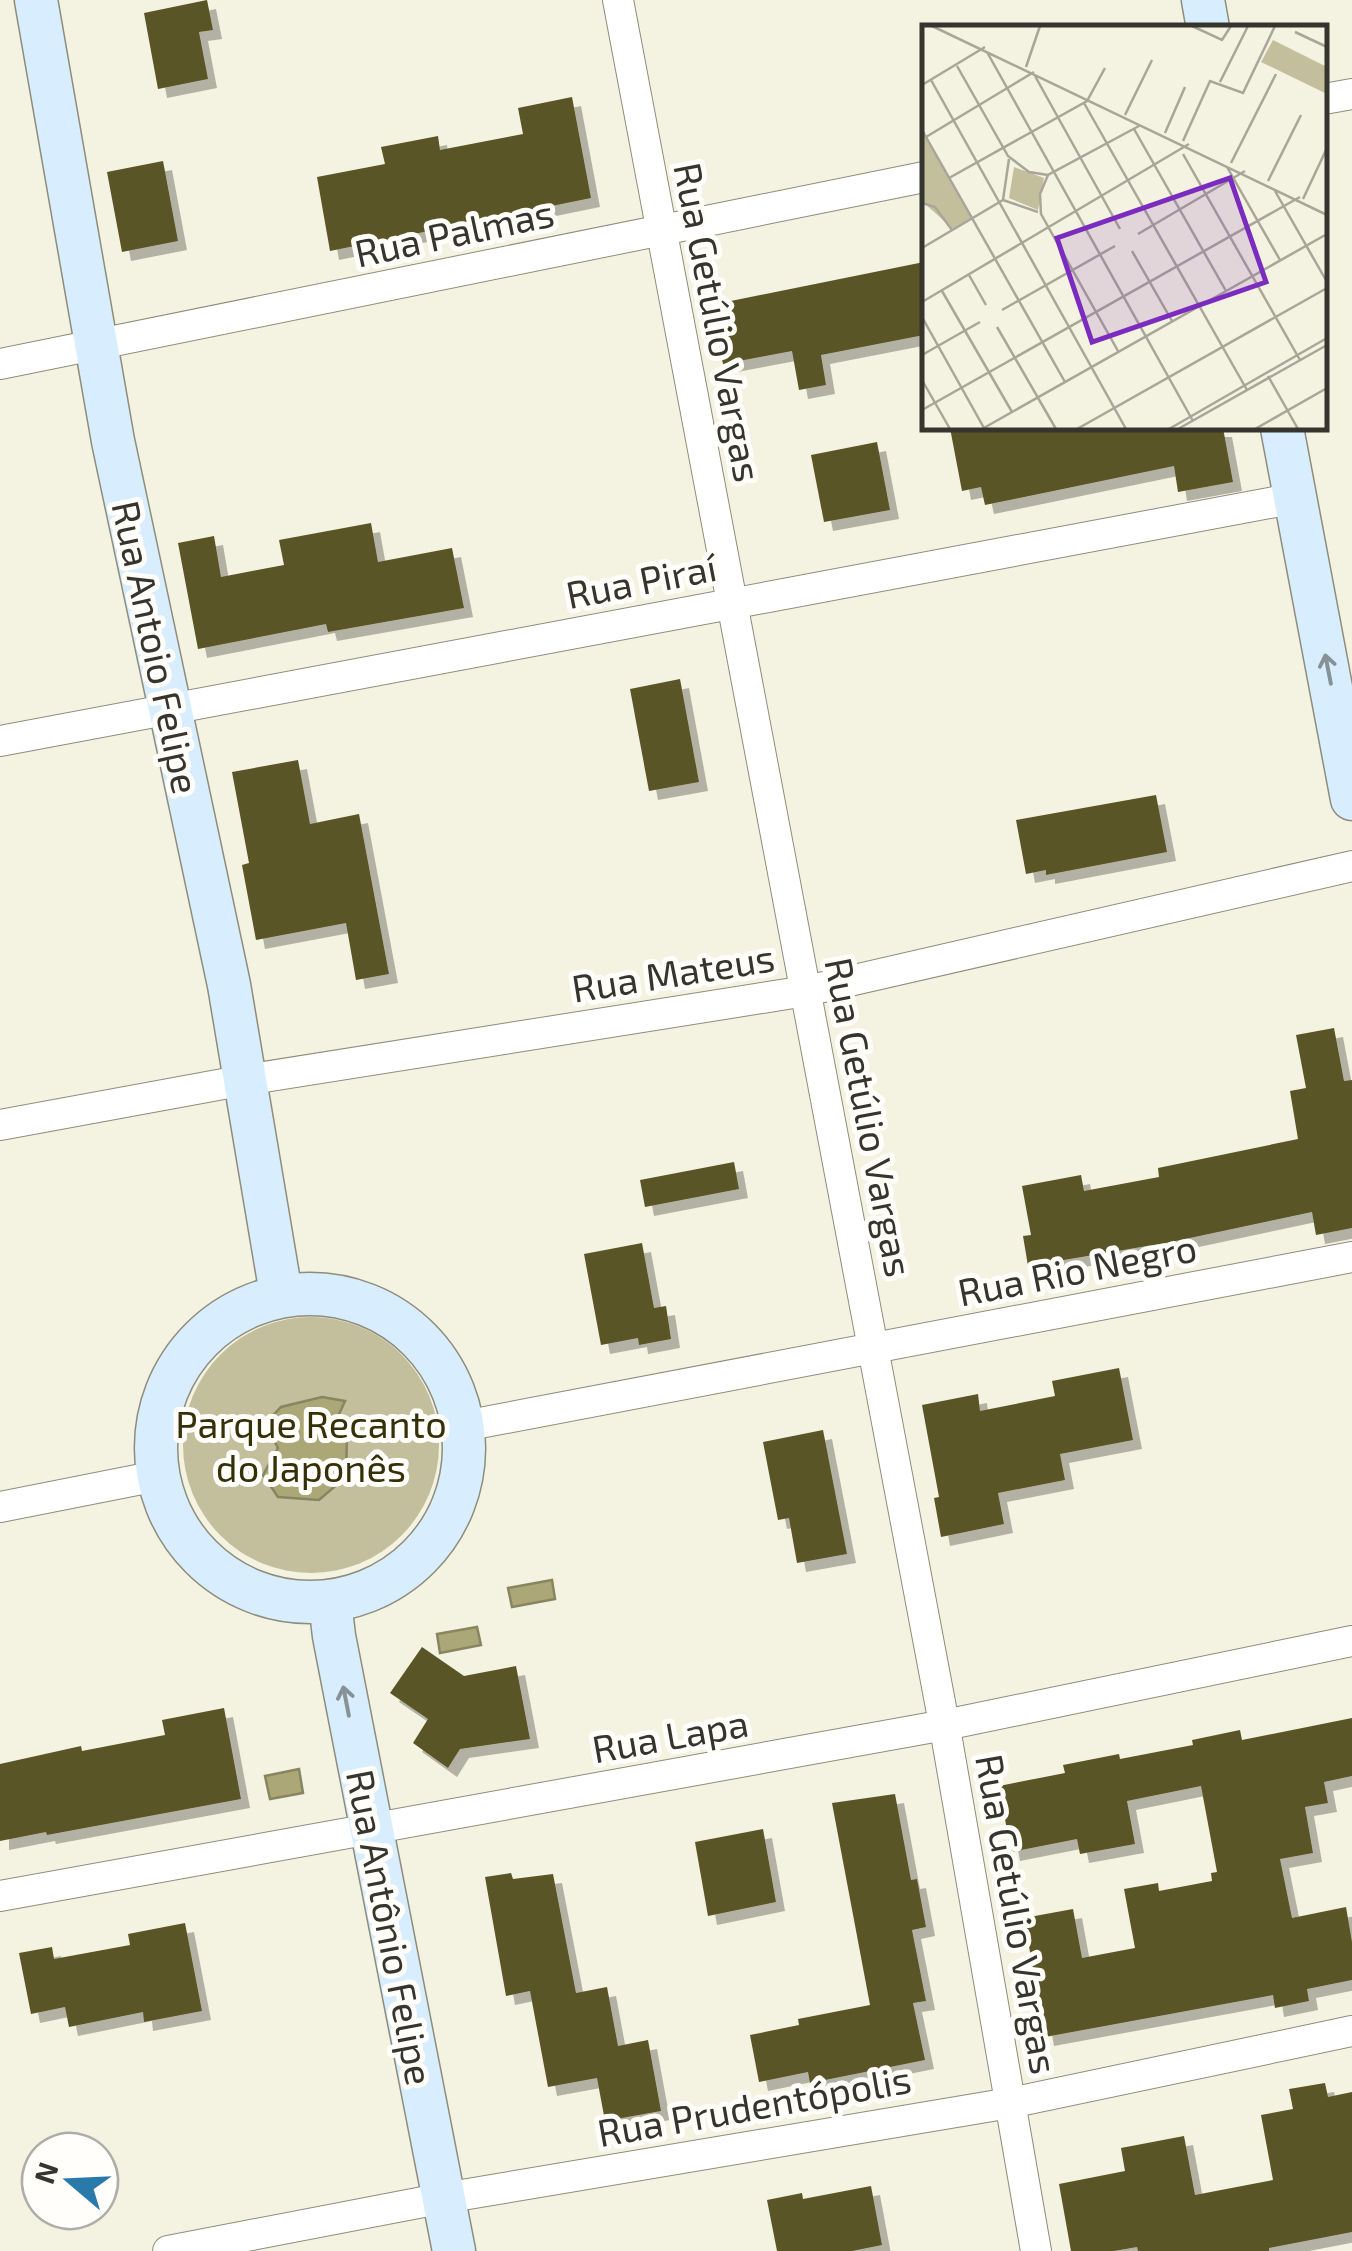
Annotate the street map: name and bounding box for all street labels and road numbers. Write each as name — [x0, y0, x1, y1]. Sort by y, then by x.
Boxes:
street label: Rua Getúlio Vargas — [666, 159, 772, 485]
street label: Rua Palmas — [350, 188, 558, 276]
street label: Rua Antoio Felipe — [103, 496, 211, 798]
street label: Rua Piraí — [562, 543, 721, 617]
street label: Rua Mateus — [568, 933, 778, 1011]
street label: Rua Getúlio Vargas — [817, 954, 923, 1280]
street label: Rua Rio Negro — [954, 1223, 1200, 1315]
street label: Rua Lapa — [588, 1699, 752, 1771]
street label: Rua Getúlio Vargas — [967, 1750, 1069, 2078]
street label: Rua Antônio Felipe — [338, 1765, 444, 2089]
street label: Rua Prudentópolis — [594, 2055, 914, 2155]

